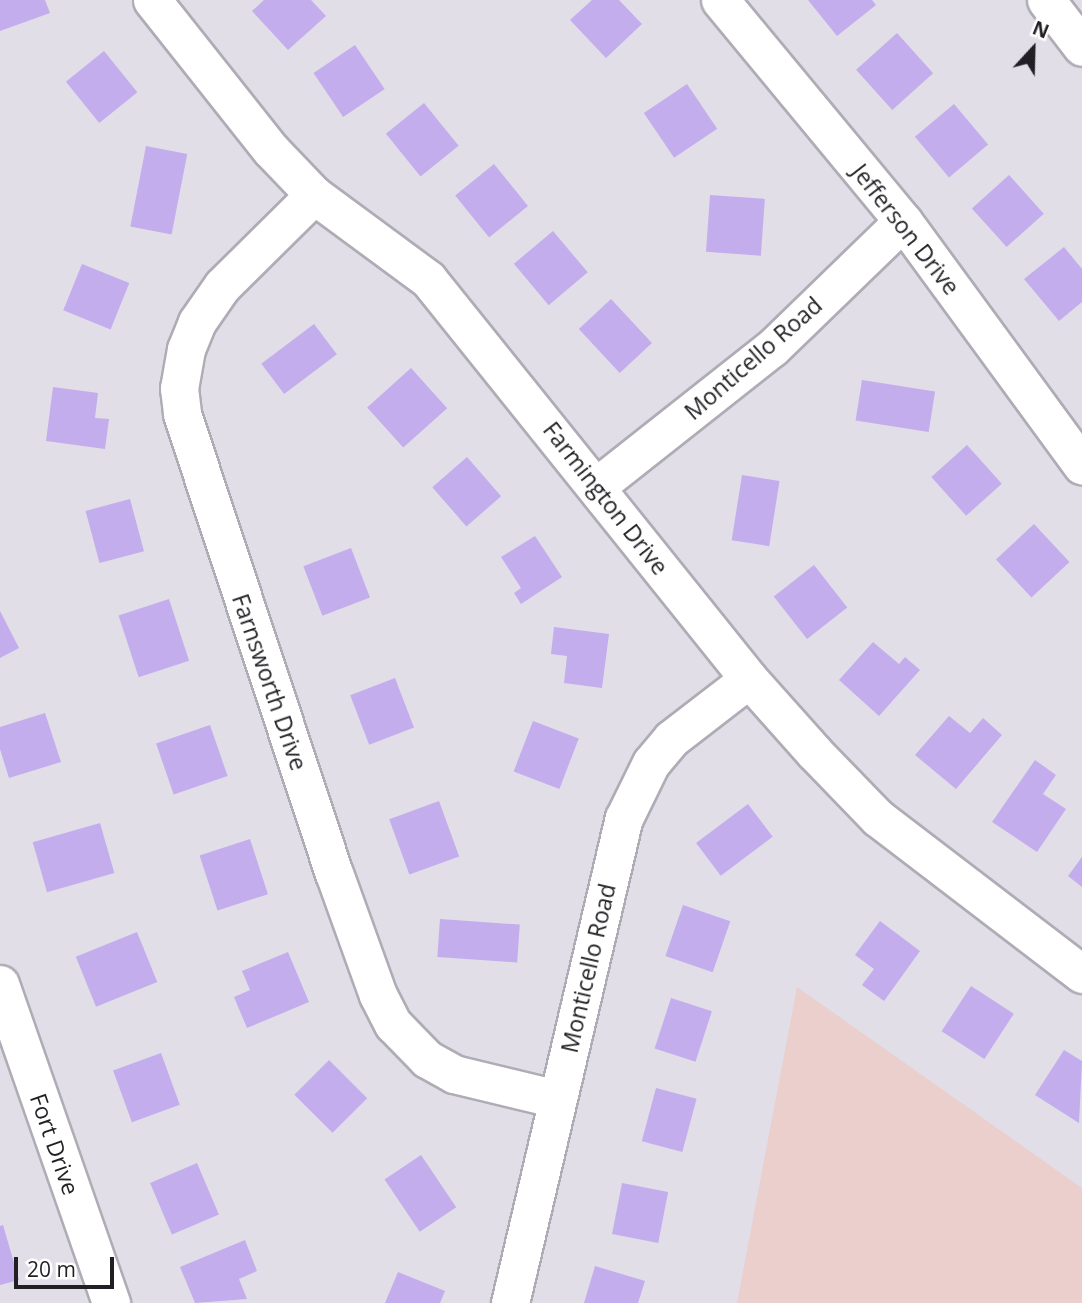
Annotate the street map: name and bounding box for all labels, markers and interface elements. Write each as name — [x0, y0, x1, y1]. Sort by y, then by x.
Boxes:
north arrow — [998, 14, 1068, 84]
text: N — [1029, 15, 1053, 44]
street label: Jefferson Drive — [846, 158, 966, 300]
street label: Monticello Road — [679, 291, 827, 425]
street label: Farmington Drive — [538, 416, 674, 580]
street label: Farnsworth Drive — [227, 590, 313, 774]
street label: Monticello Road — [555, 881, 621, 1055]
street label: Fort Drive — [25, 1090, 85, 1198]
scale bar — [18, 1244, 117, 1288]
text: 20 m — [27, 1255, 76, 1283]

